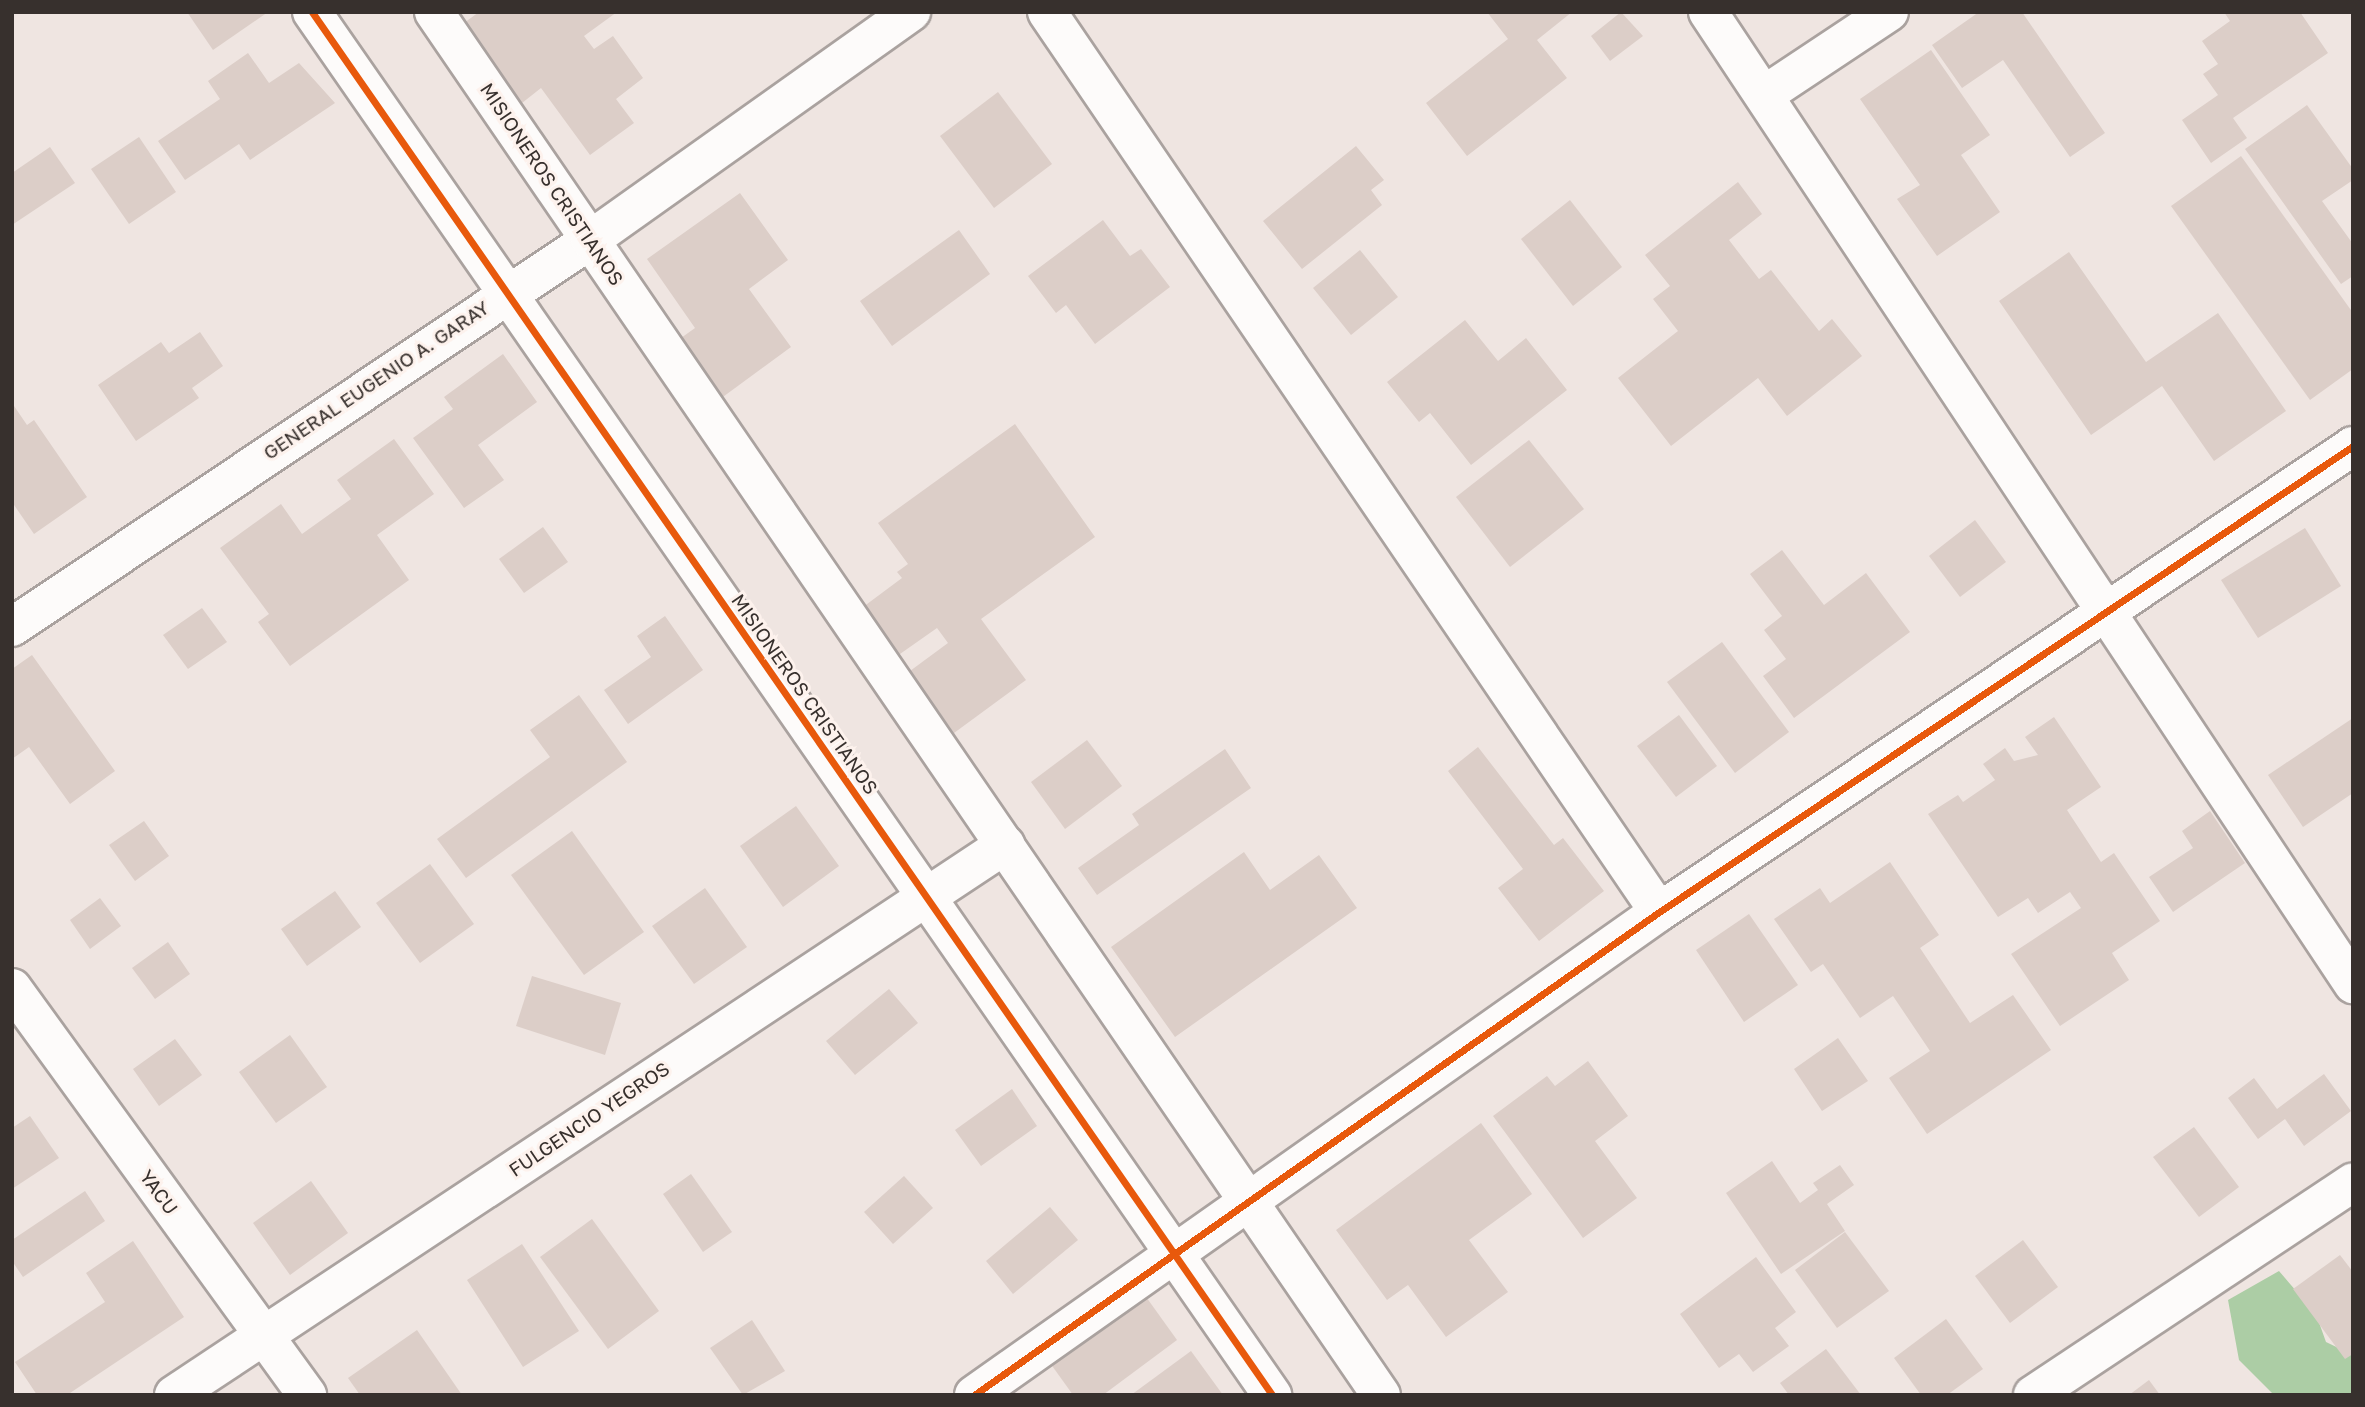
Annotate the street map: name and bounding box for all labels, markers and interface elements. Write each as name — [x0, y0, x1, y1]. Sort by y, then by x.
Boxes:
street label: MISIONEROS CRISTIANOS — [476, 78, 628, 290]
street label: GENERAL EUGENIO A. GARAY — [259, 296, 493, 464]
street label: MISIONEROS CRISTIANOS — [727, 589, 883, 799]
street label: FULGENCIO YEGROS — [504, 1057, 674, 1181]
street label: YACU — [135, 1165, 183, 1219]

